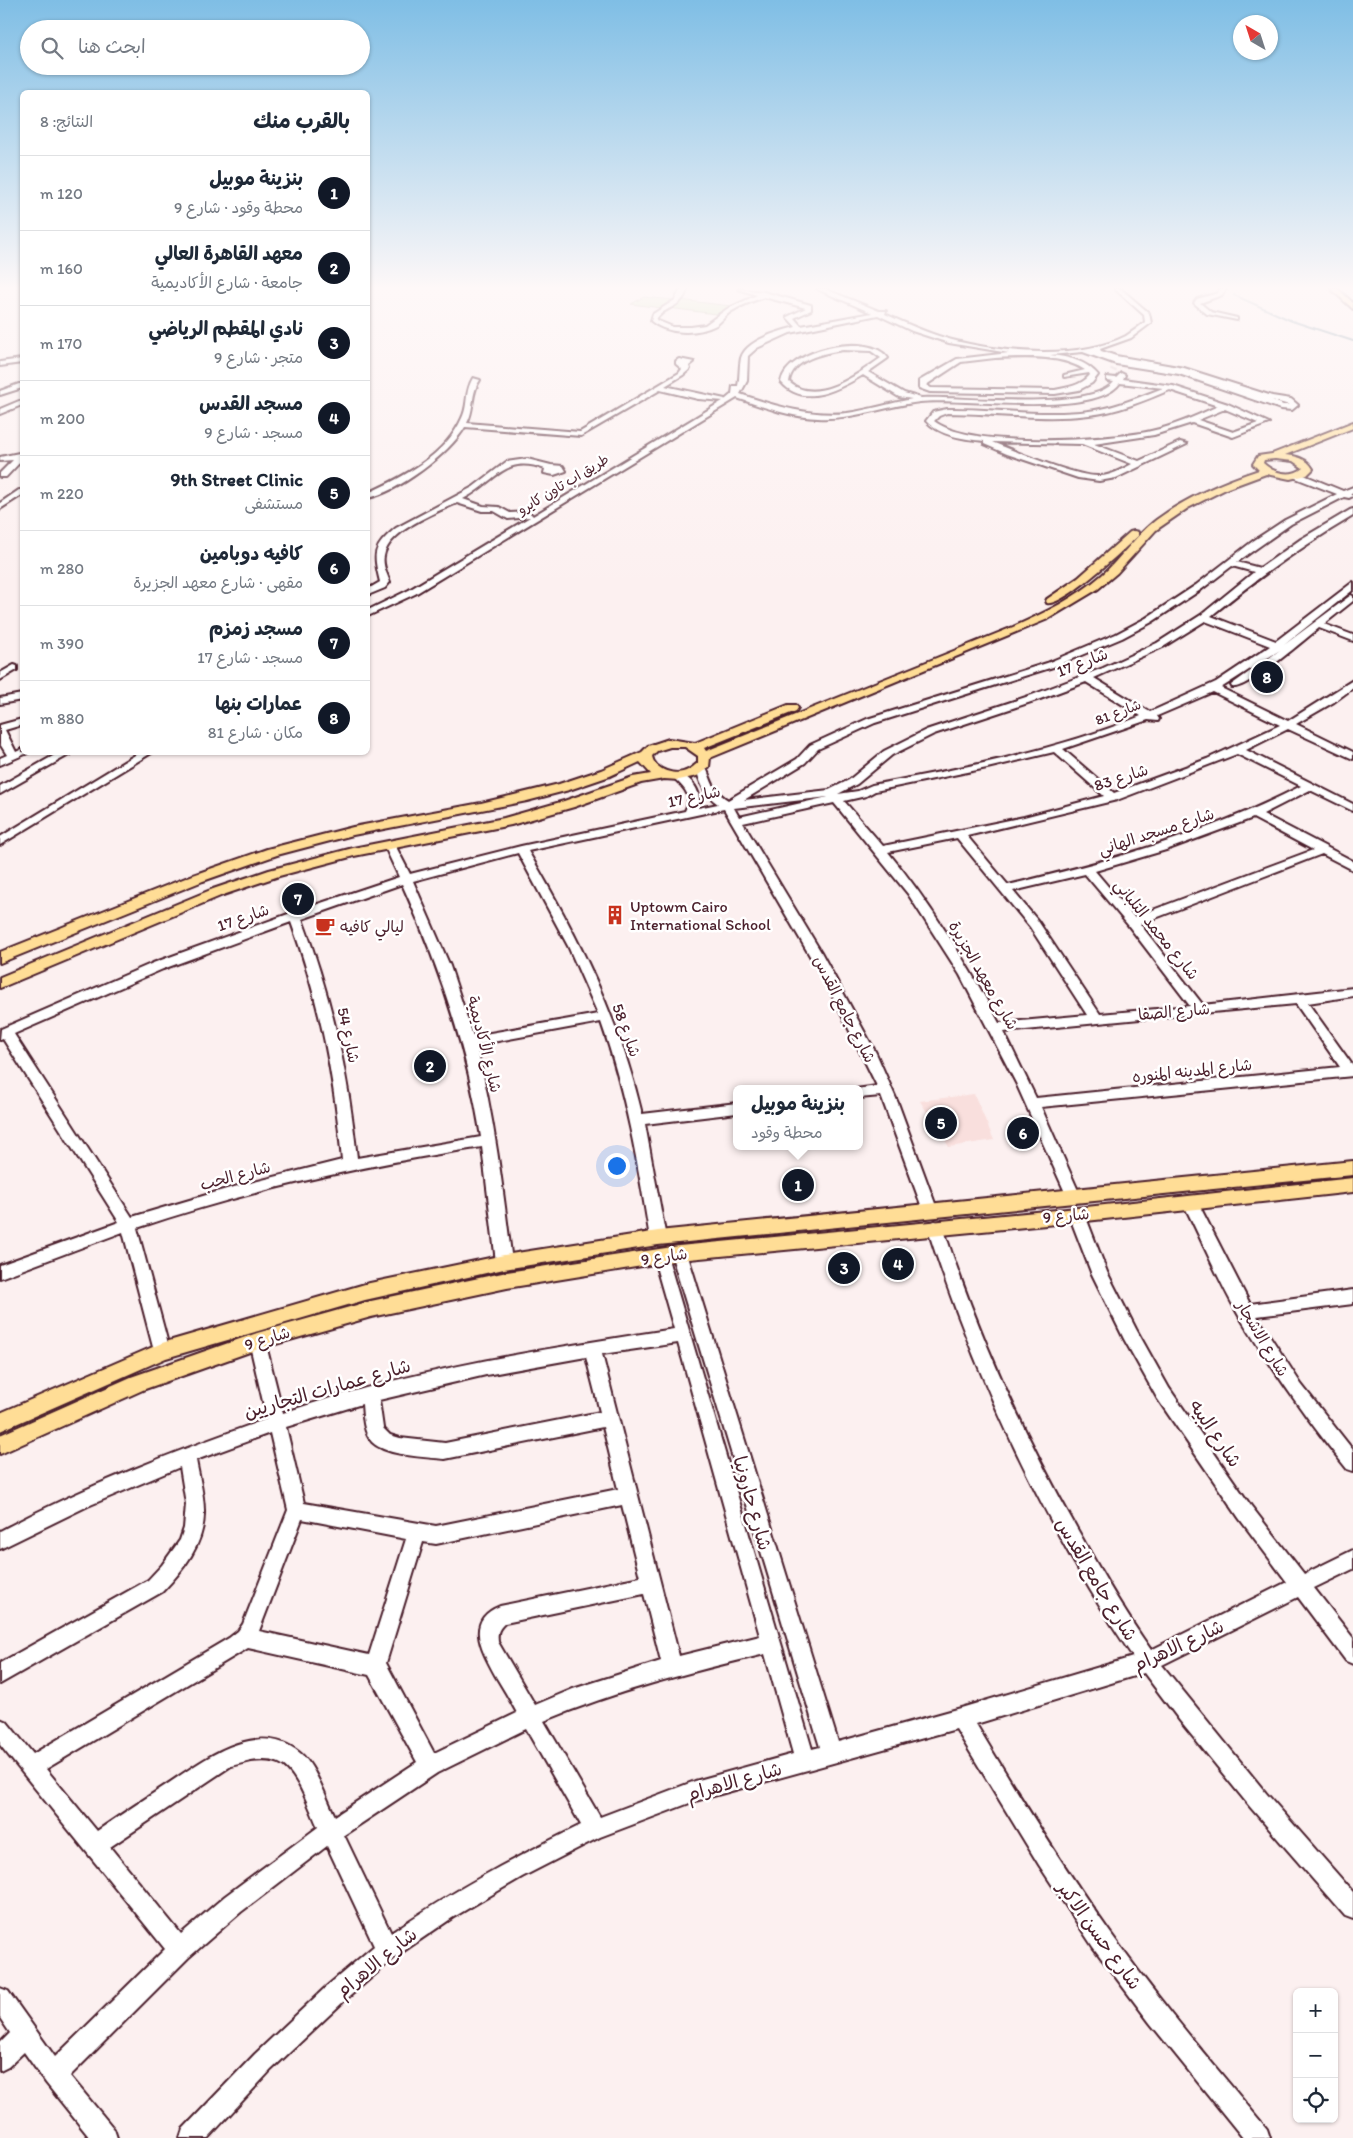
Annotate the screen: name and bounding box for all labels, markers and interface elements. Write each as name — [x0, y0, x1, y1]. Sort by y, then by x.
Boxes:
north arrow — [1233, 15, 1278, 60]
search box — [20, 20, 370, 75]
icon: search — [38, 34, 66, 62]
text: ابحث هنا — [78, 35, 146, 58]
text: بالقرب منك — [253, 108, 350, 133]
text: النتائج: 8 — [40, 112, 93, 131]
text: بنزينة موبيل — [209, 167, 303, 190]
text: 120 m — [40, 184, 83, 203]
text: 1 — [330, 184, 338, 203]
text: محطة وقود · شارع 9 — [174, 198, 303, 217]
text: معهد القاهرة العالي — [155, 242, 303, 265]
text: 160 m — [40, 259, 83, 278]
text: 2 — [330, 259, 338, 278]
text: جامعة · شارع الأكاديمية — [151, 273, 303, 292]
text: نادي المقطم الرياضي — [148, 317, 303, 340]
text: 170 m — [40, 334, 82, 353]
text: 3 — [330, 334, 338, 353]
text: متجر · شارع 9 — [214, 348, 303, 367]
text: مسجد القدس — [199, 392, 303, 415]
text: 200 m — [40, 409, 85, 428]
text: 4 — [329, 409, 339, 428]
text: مسجد · شارع 9 — [204, 423, 303, 442]
street label: طريق اب تاون كايرو — [514, 450, 612, 519]
text: 9th Street Clinic — [170, 468, 303, 491]
text: 220 m — [40, 484, 84, 503]
text: 5 — [330, 484, 338, 503]
text: مستشفى — [244, 494, 303, 513]
text: كافيه دوبامين — [200, 542, 303, 565]
text: 280 m — [40, 559, 84, 578]
text: 6 — [330, 559, 338, 578]
text: مقهى · شارع معهد الجزيرة — [133, 573, 303, 592]
text: مسجد زمزم — [209, 617, 303, 640]
text: 390 m — [40, 634, 84, 653]
text: 7 — [330, 634, 338, 653]
street label: شارع 17 — [1054, 644, 1111, 683]
text: مسجد · شارع 17 — [197, 648, 303, 667]
pin: 8 — [1251, 658, 1283, 696]
text: عمارات بنها — [215, 692, 303, 715]
street label: شارع 81 — [1093, 696, 1144, 730]
text: 880 m — [40, 709, 84, 728]
text: 8 — [330, 709, 338, 728]
text: مكان · شارع 81 — [208, 723, 303, 742]
street label: شارع 83 — [1092, 760, 1151, 797]
street label: شارع 17 — [666, 782, 723, 813]
street label: شارع مسجد الهاني — [1096, 804, 1218, 864]
street label: شارع محمد التلباني — [1106, 875, 1203, 986]
pin: 7 — [282, 880, 314, 918]
place label: Uptowm Cairo International School — [630, 897, 771, 934]
street label: شارع 17 — [215, 900, 272, 937]
building icon: Uptowm Cairo International School — [604, 904, 626, 926]
cafe icon: ليالي كافيه — [314, 915, 336, 937]
place label: ليالي كافيه — [340, 917, 404, 941]
street label: شارع معهد الجزيرة — [943, 918, 1022, 1034]
street label: شارع جامع القدس — [808, 953, 880, 1067]
street label: شارع الأكاديمية — [461, 994, 507, 1095]
street label: شارع الصفا — [1137, 999, 1211, 1026]
street label: شارع 58 — [606, 1001, 645, 1060]
street label: شارع 54 — [331, 1006, 364, 1065]
pin: 2 — [414, 1047, 446, 1085]
street label: شارع المدينه المنوره — [1131, 1055, 1253, 1088]
popup — [733, 1085, 863, 1150]
text: بنزينة موبيل — [751, 1092, 845, 1115]
pin: 5 — [925, 1104, 957, 1142]
pin: 6 — [1007, 1114, 1039, 1152]
text: محطة وقود — [751, 1123, 822, 1142]
your location — [604, 1153, 630, 1179]
street label: شارع الحب — [198, 1157, 273, 1196]
pin: 1 — [782, 1166, 814, 1204]
street label: شارع 9 — [1042, 1204, 1090, 1229]
street label: شارع 9 — [640, 1244, 689, 1271]
pin: 4 — [882, 1245, 914, 1283]
pin: 3 — [828, 1249, 860, 1287]
street label: شارع الاشجار — [1230, 1295, 1293, 1381]
street label: شارع 9 — [242, 1323, 293, 1356]
street label: شارع عمارات التجاريين — [241, 1354, 414, 1425]
street label: شارع البيه — [1183, 1395, 1247, 1473]
street label: شارع حارونيا — [726, 1453, 777, 1553]
street label: شارع جامع القدس — [1049, 1513, 1142, 1646]
street label: شارع الاهرام — [1129, 1614, 1229, 1679]
street label: شارع الاهرام — [684, 1757, 785, 1809]
street label: شارع حسن الاكبر — [1050, 1875, 1147, 1995]
street label: شارع الاهرام — [331, 1923, 424, 2005]
map controls — [1293, 1988, 1338, 2123]
button: + — [1293, 1988, 1338, 2033]
button: − — [1293, 2033, 1338, 2078]
button: locate — [1293, 2078, 1338, 2123]

